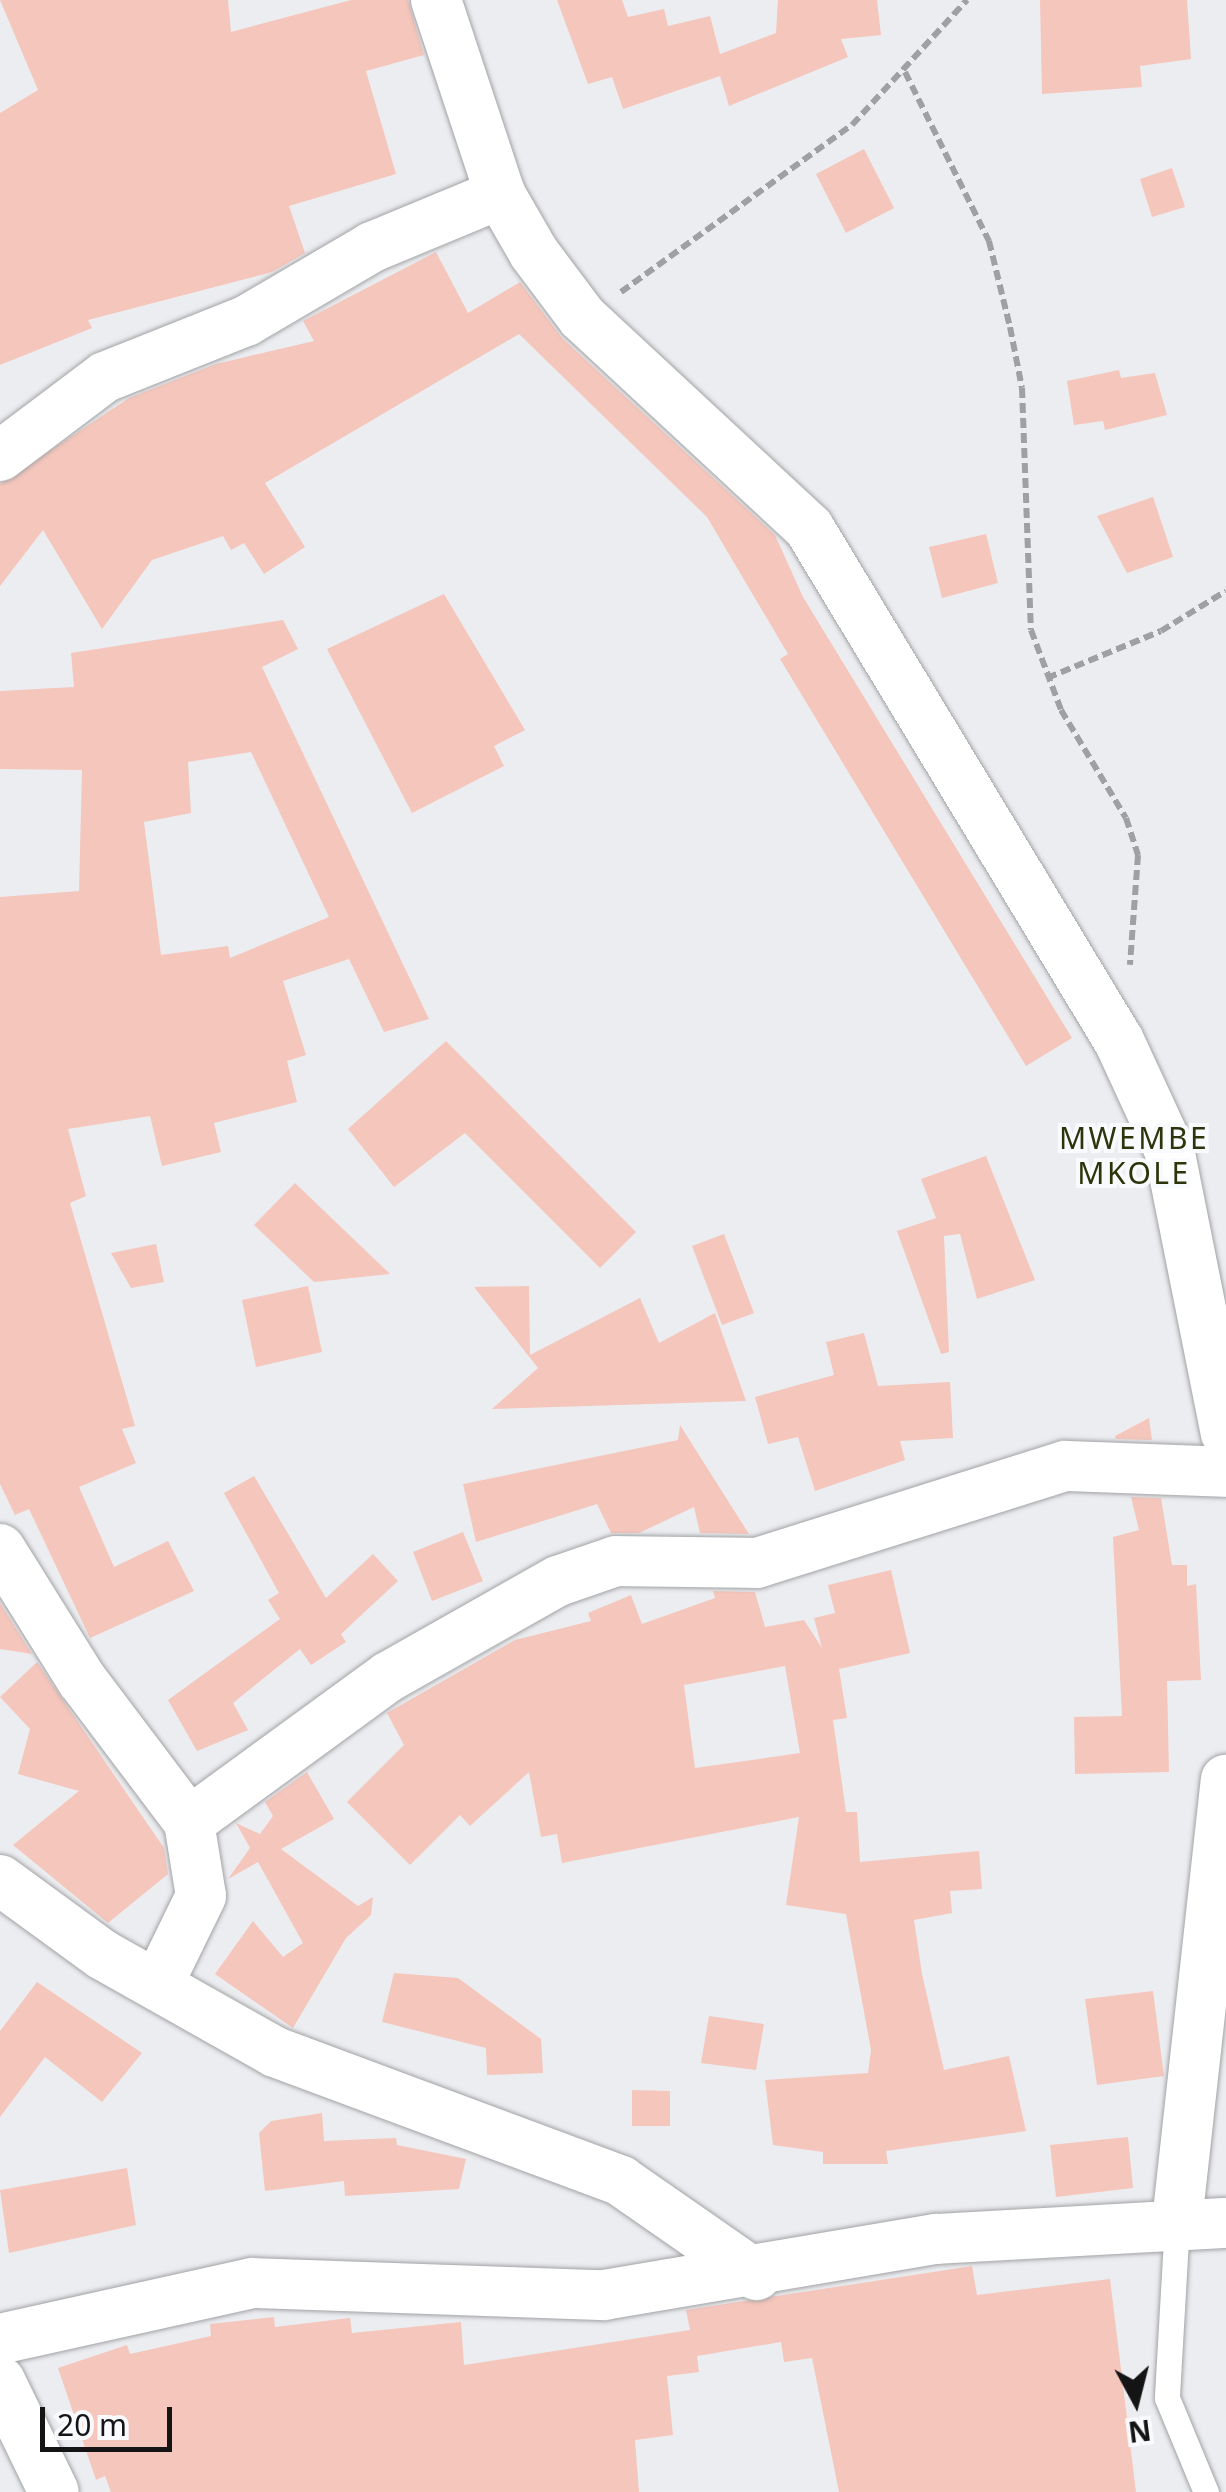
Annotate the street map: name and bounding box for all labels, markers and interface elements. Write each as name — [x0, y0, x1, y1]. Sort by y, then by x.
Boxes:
district label: MWEMBE MKOLE — [1059, 1120, 1209, 1190]
north arrow — [1086, 2352, 1186, 2452]
scale bar — [45, 2387, 178, 2449]
text: 20 m — [57, 2404, 127, 2445]
text: N — [1126, 2412, 1153, 2452]

